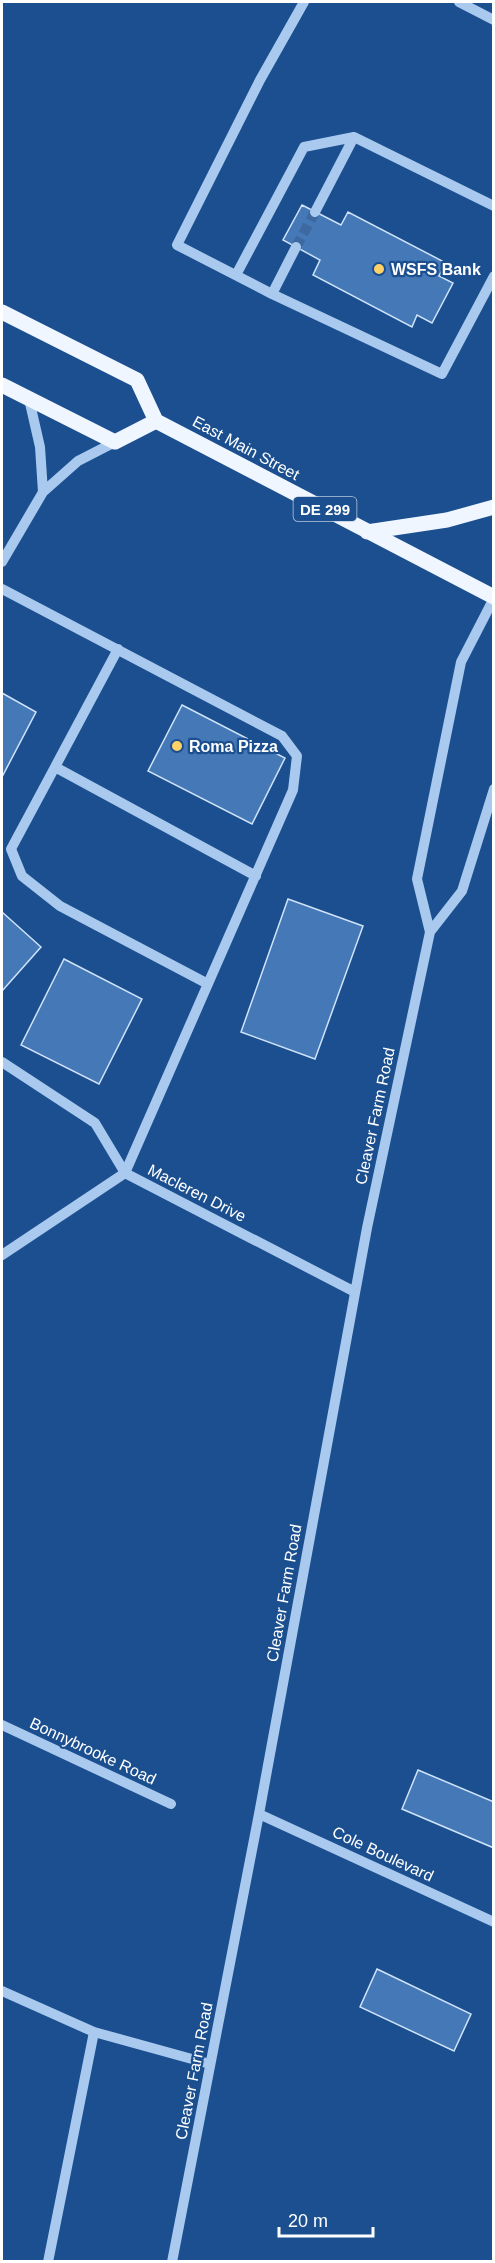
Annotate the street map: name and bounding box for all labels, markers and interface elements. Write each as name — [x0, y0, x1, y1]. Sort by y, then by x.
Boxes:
place label: WSFS Bank — [391, 261, 481, 278]
marker: WSFS Bank — [372, 262, 386, 276]
street label: East Main Street — [190, 413, 303, 484]
road number: DE 299 — [294, 497, 356, 521]
place label: Roma Pizza — [189, 738, 278, 755]
marker: Roma Pizza — [170, 739, 184, 753]
street label: Cleaver Farm Road — [352, 1046, 398, 1186]
street label: Macleren Drive — [145, 1161, 249, 1225]
street label: Cleaver Farm Road — [264, 1523, 304, 1663]
street label: Bonnybrooke Road — [27, 1714, 159, 1788]
street label: Cole Boulevard — [330, 1823, 436, 1885]
street label: Cleaver Farm Road — [172, 2001, 216, 2141]
scale bar — [279, 2200, 374, 2238]
text: 20 m — [288, 2211, 328, 2231]

